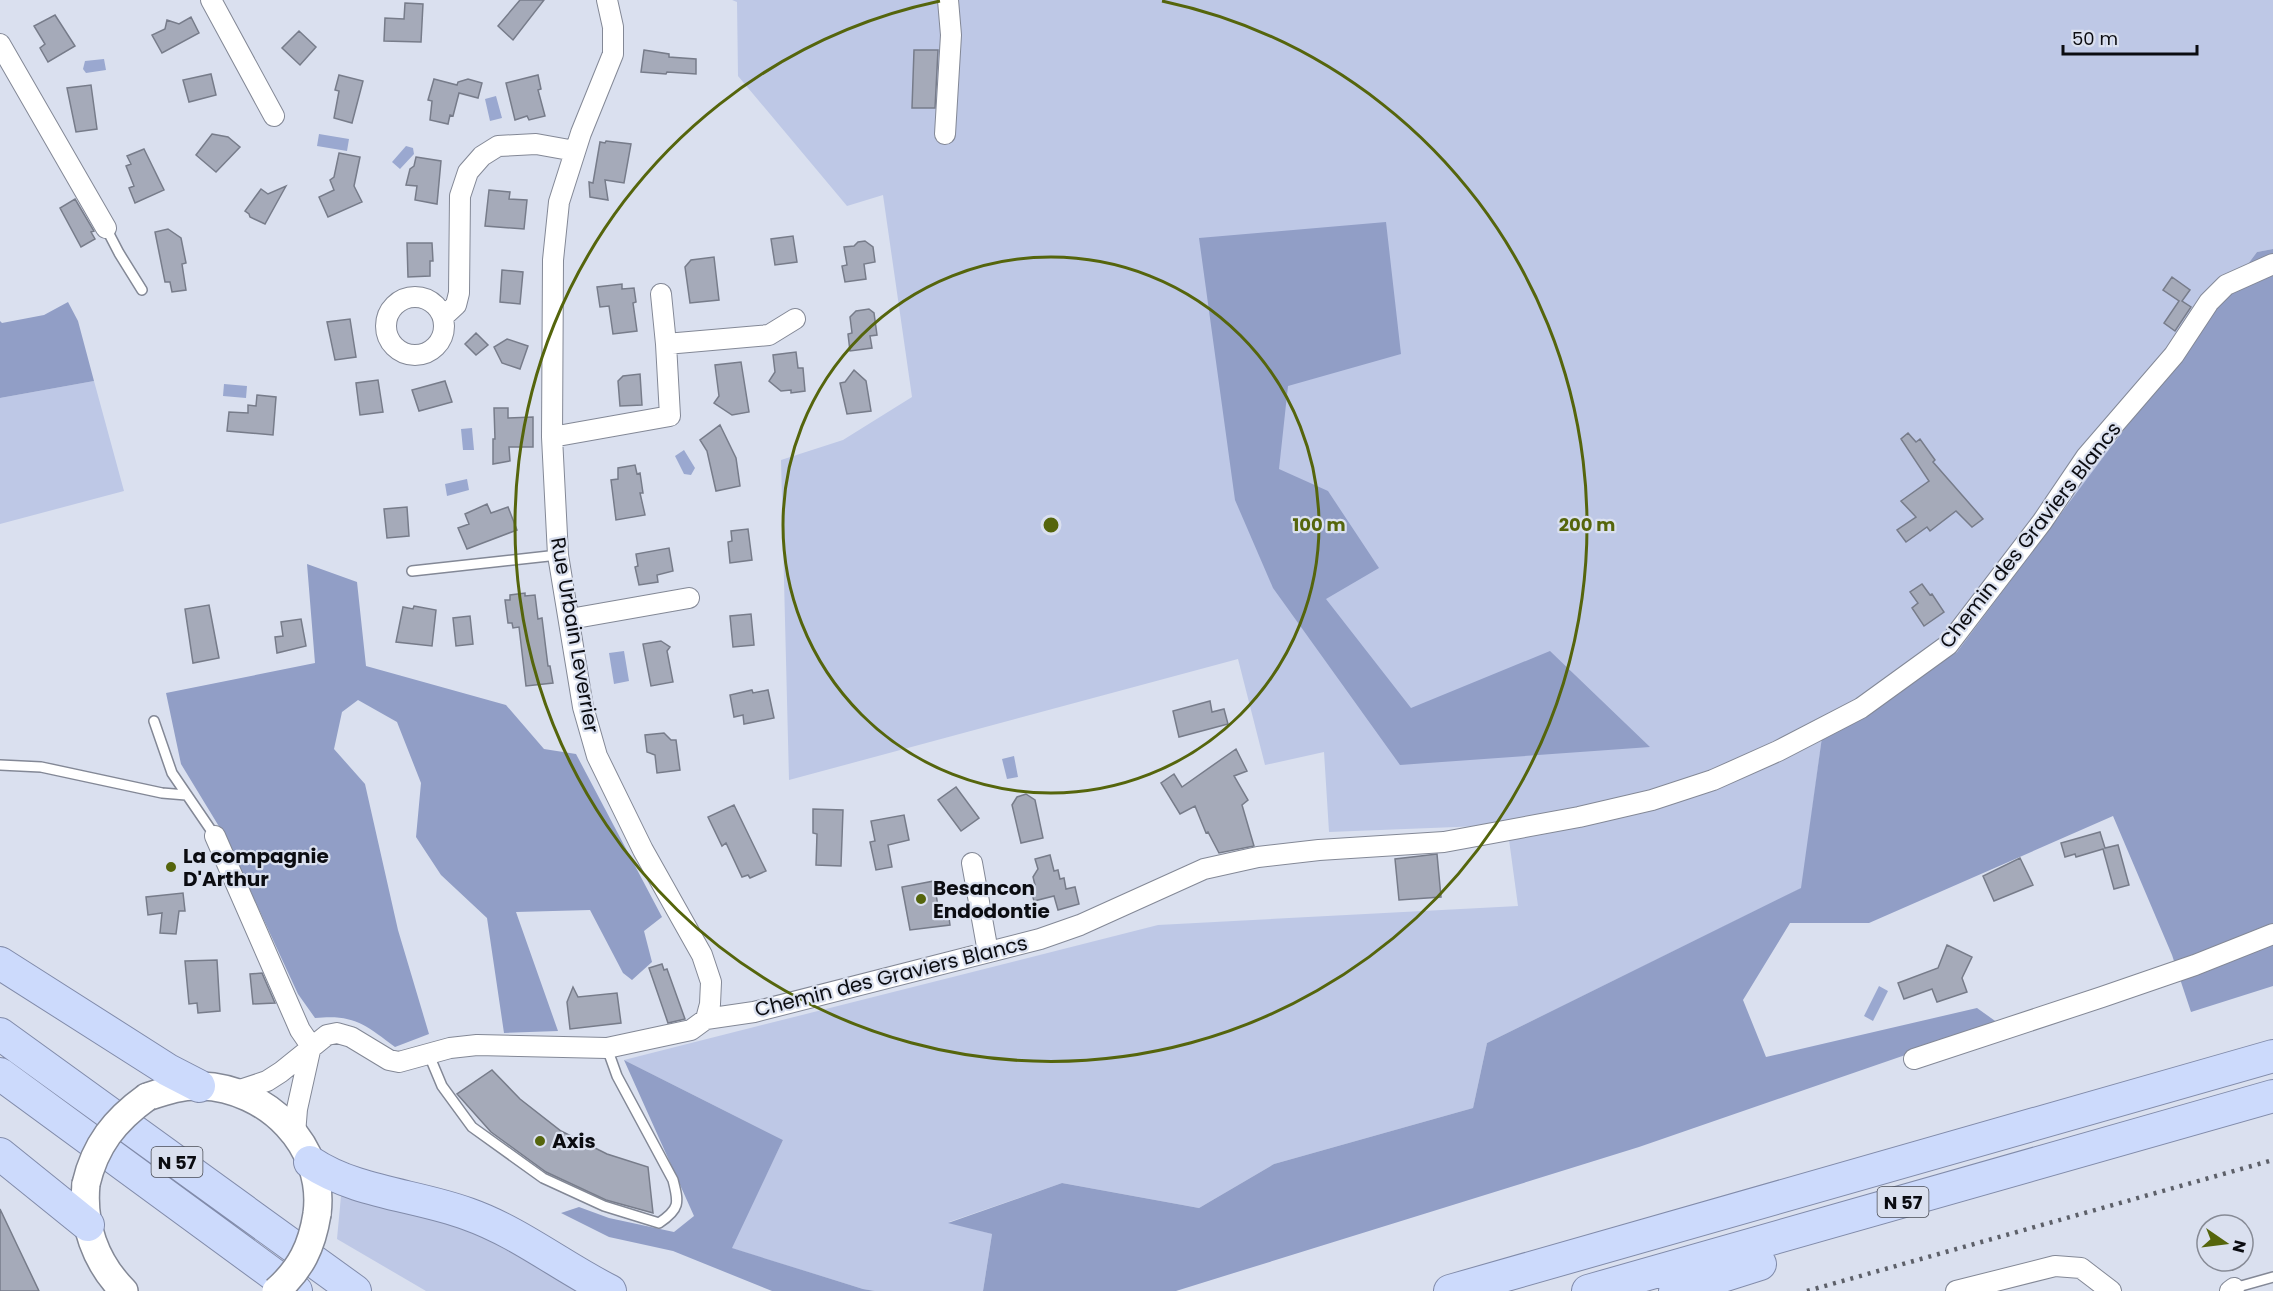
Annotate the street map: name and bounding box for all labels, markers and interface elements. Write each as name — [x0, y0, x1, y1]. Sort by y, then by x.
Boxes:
scale bar — [2063, 18, 2196, 56]
text: 50 m — [2072, 26, 2118, 51]
street label: Chemin des Graviers Blancs — [1933, 416, 2127, 654]
text: 100 m — [1292, 512, 1346, 537]
text: 200 m — [1559, 512, 1615, 537]
centre of rings — [1041, 515, 1061, 535]
street label: Rue Urbain Leverrier — [544, 535, 606, 735]
place label: La compagnie D'Arthur — [183, 842, 329, 893]
marker: La compagnie D'Arthur — [164, 860, 178, 874]
place label: Besancon Endodontie — [933, 874, 1050, 925]
marker: Besancon Endodontie — [914, 892, 928, 906]
street label: Chemin des Graviers Blancs — [752, 928, 1030, 1024]
place label: Axis — [552, 1127, 596, 1155]
marker: Axis — [533, 1134, 547, 1148]
road number: N 57 — [152, 1147, 202, 1177]
road number: N 57 — [1878, 1187, 1928, 1217]
north arrow — [2195, 1213, 2255, 1273]
text: N — [2226, 1238, 2252, 1255]

